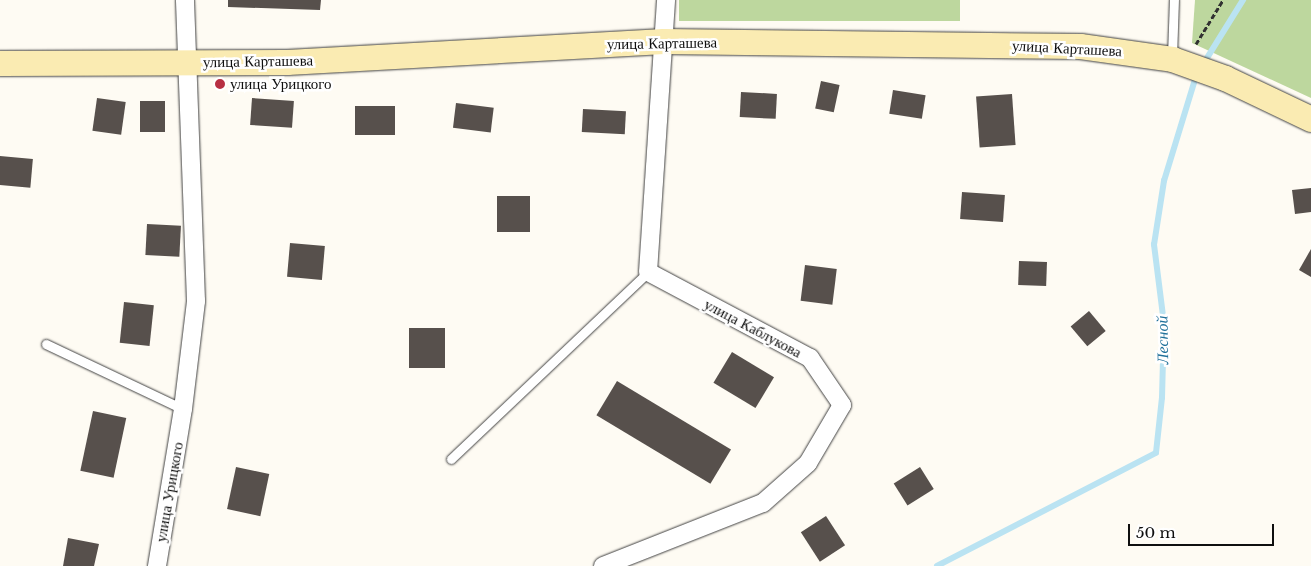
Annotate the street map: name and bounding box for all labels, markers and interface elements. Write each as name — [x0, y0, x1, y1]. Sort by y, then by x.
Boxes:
street label: улица Карташева — [607, 33, 717, 53]
street label: улица Карташева — [1011, 36, 1123, 60]
street label: улица Карташева — [203, 51, 313, 71]
place label: улица Урицкого — [230, 75, 332, 93]
marker: улица Урицкого — [214, 78, 226, 90]
street label: улица Каблукова — [701, 295, 805, 361]
water label: Лесной — [1152, 315, 1172, 365]
street label: улица Урицкого — [151, 440, 187, 544]
scale bar — [1131, 514, 1277, 546]
text: 50 m — [1136, 523, 1176, 542]

